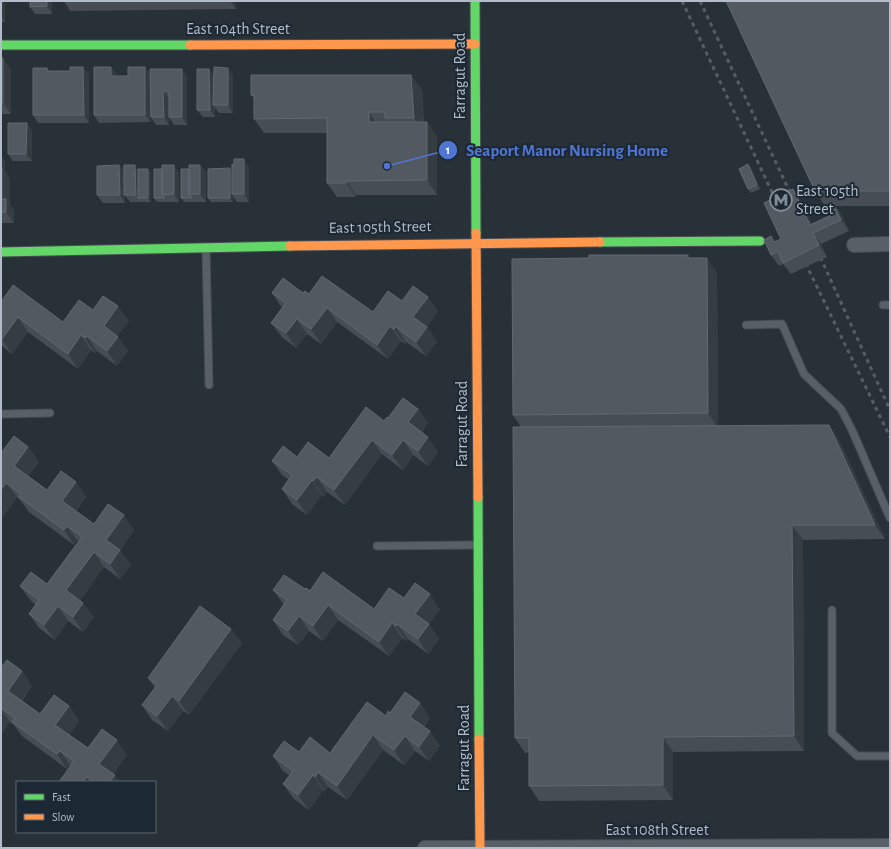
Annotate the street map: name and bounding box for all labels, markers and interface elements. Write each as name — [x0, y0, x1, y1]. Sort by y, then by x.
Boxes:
street label: East 104th Street — [186, 21, 290, 37]
street label: Farragut Road — [452, 33, 468, 119]
callout: Seaport Manor Nursing Home — [438, 135, 676, 164]
text: Seaport Manor Nursing Home — [466, 142, 668, 159]
text: 1 — [446, 144, 450, 156]
place label: East 105th Street — [796, 183, 859, 217]
metro station icon: East 105th Street — [768, 187, 794, 213]
street label: East 105th Street — [328, 218, 432, 236]
street label: Farragut Road — [454, 381, 470, 467]
street label: Farragut Road — [456, 705, 472, 791]
legend — [16, 781, 156, 833]
text: Fast — [52, 791, 71, 803]
text: Slow — [52, 811, 74, 823]
street label: East 108th Street — [605, 822, 709, 838]

